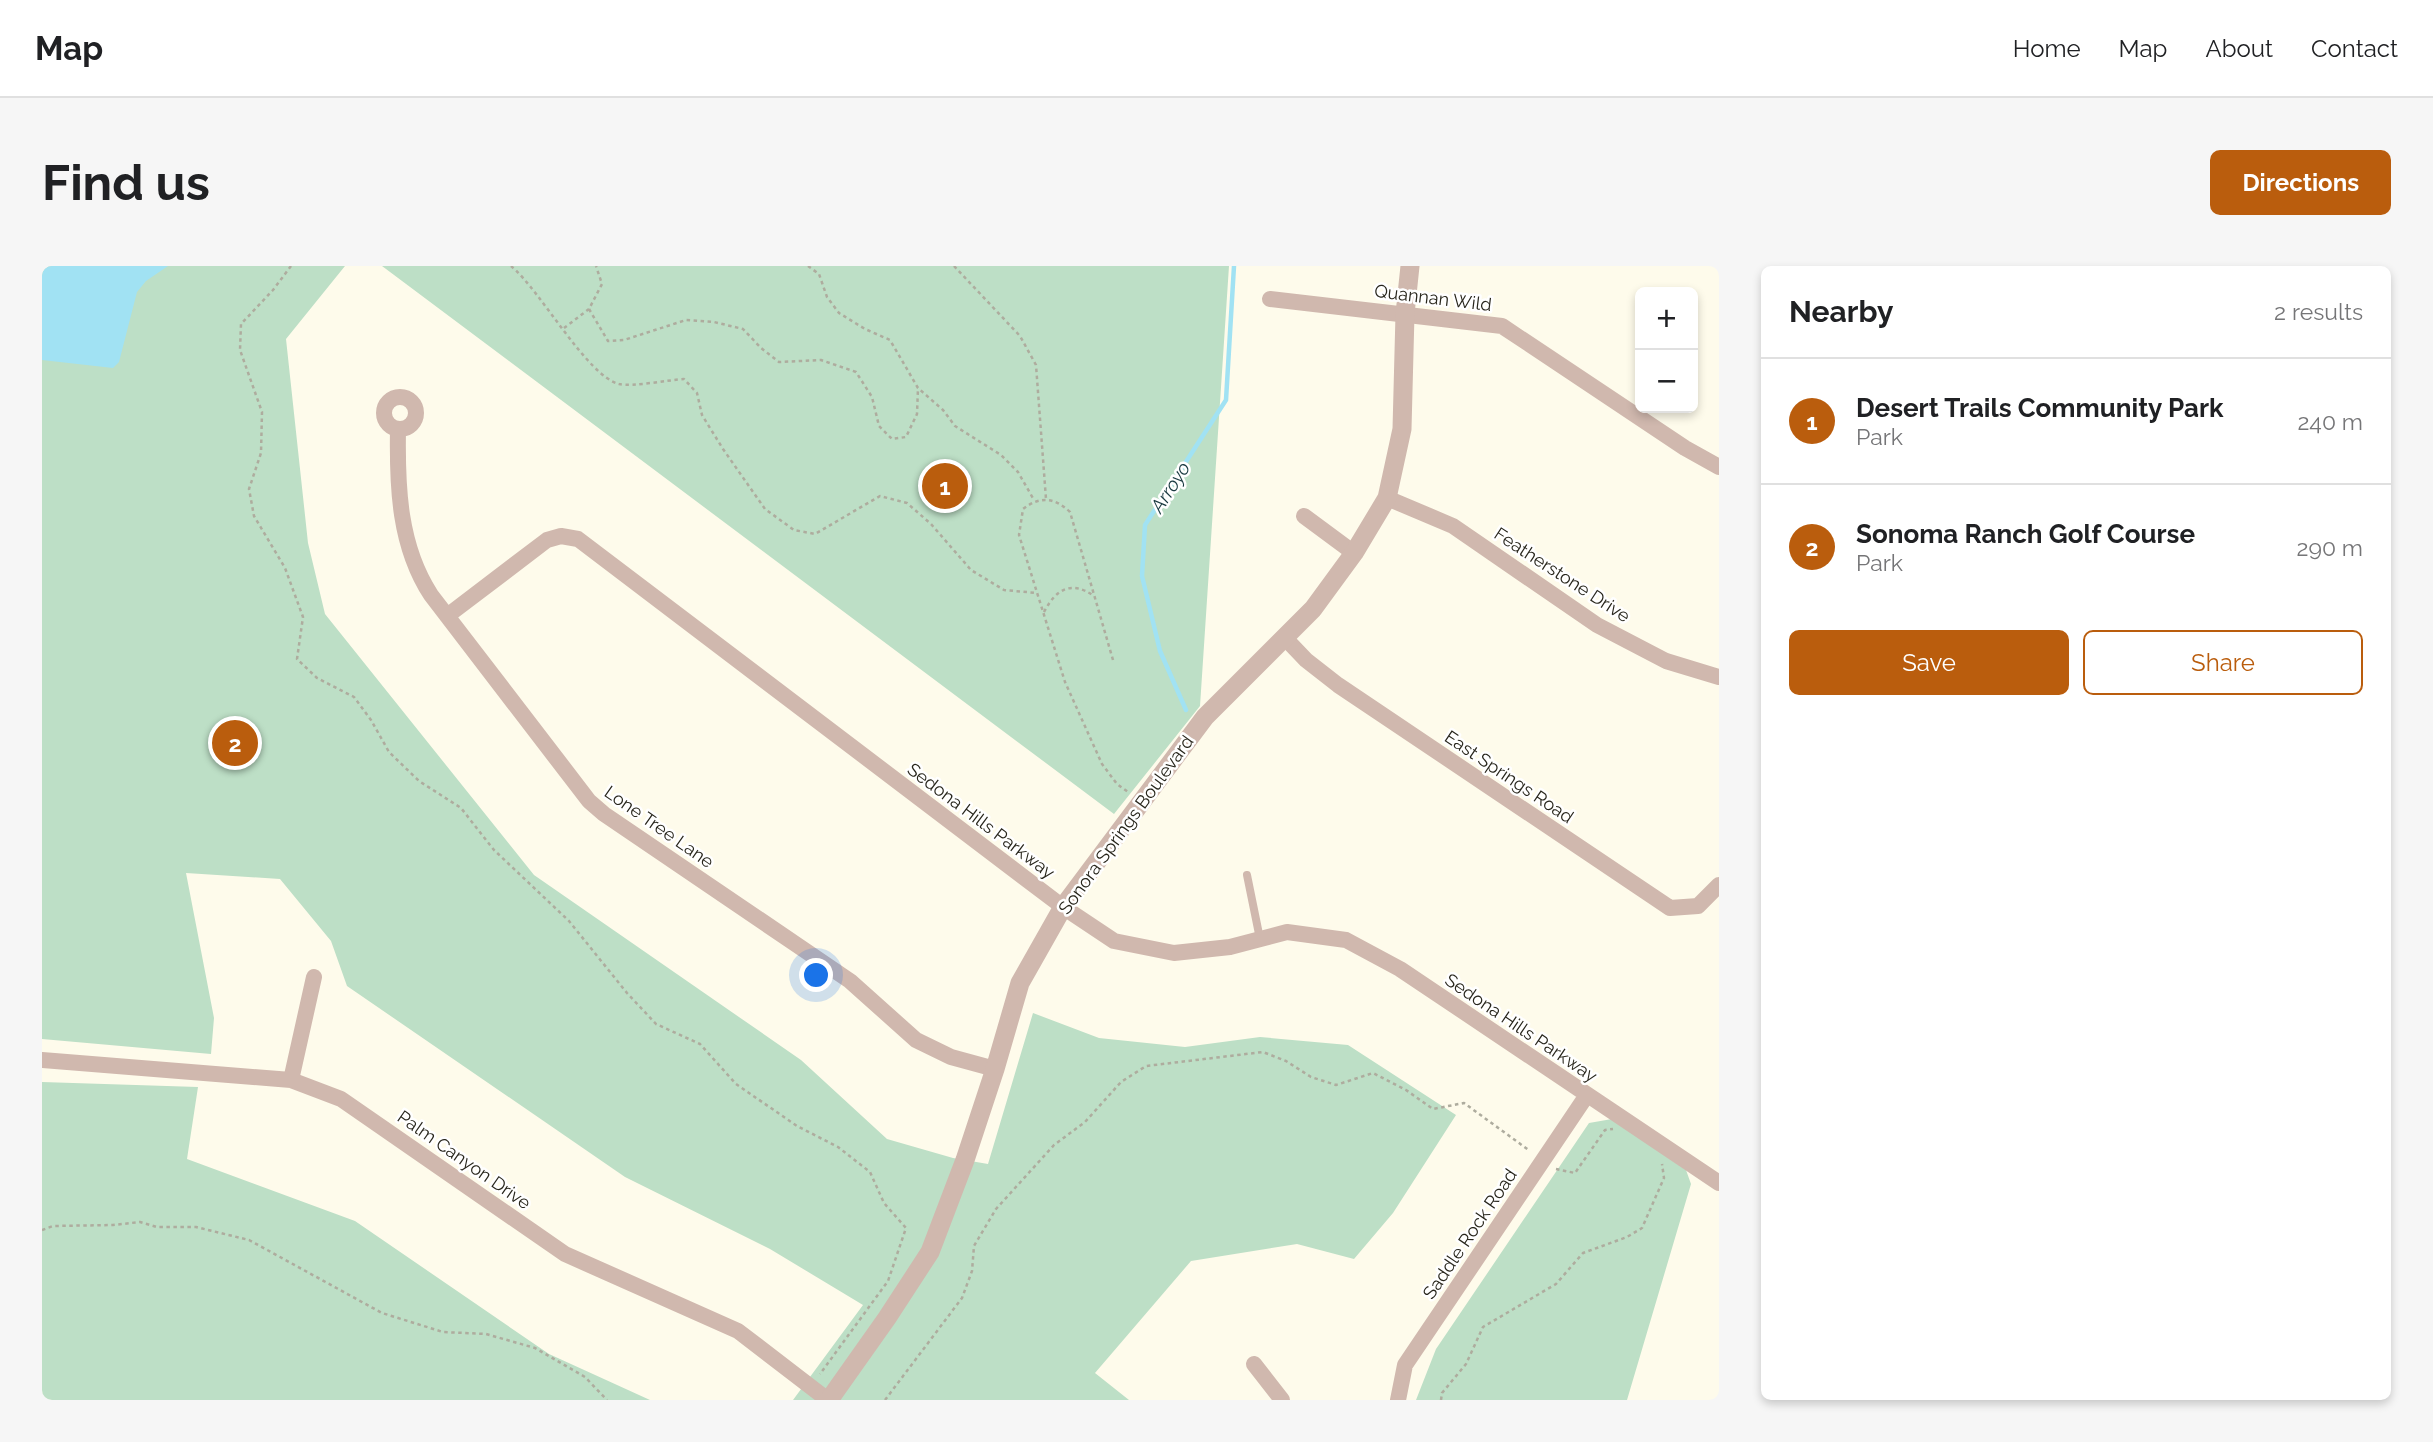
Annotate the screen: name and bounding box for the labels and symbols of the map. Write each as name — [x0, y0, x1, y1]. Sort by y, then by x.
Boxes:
street label: Quannan Wild — [1373, 280, 1493, 315]
water label: Arroyo — [1145, 458, 1194, 517]
pin: 1 — [922, 460, 968, 512]
street label: Featherstone Drive — [1490, 523, 1634, 627]
pin: 2 — [212, 717, 258, 769]
street label: East Springs Road — [1441, 726, 1577, 827]
street label: Sonora Springs Boulevard — [1054, 731, 1197, 918]
street label: Sedona Hills Parkway — [903, 758, 1059, 883]
street label: Lone Tree Lane — [601, 781, 718, 872]
your location — [799, 958, 833, 992]
street label: Sedona Hills Parkway — [1441, 969, 1602, 1086]
street label: Palm Canyon Drive — [394, 1106, 535, 1214]
street label: Saddle Rock Road — [1418, 1165, 1521, 1303]

